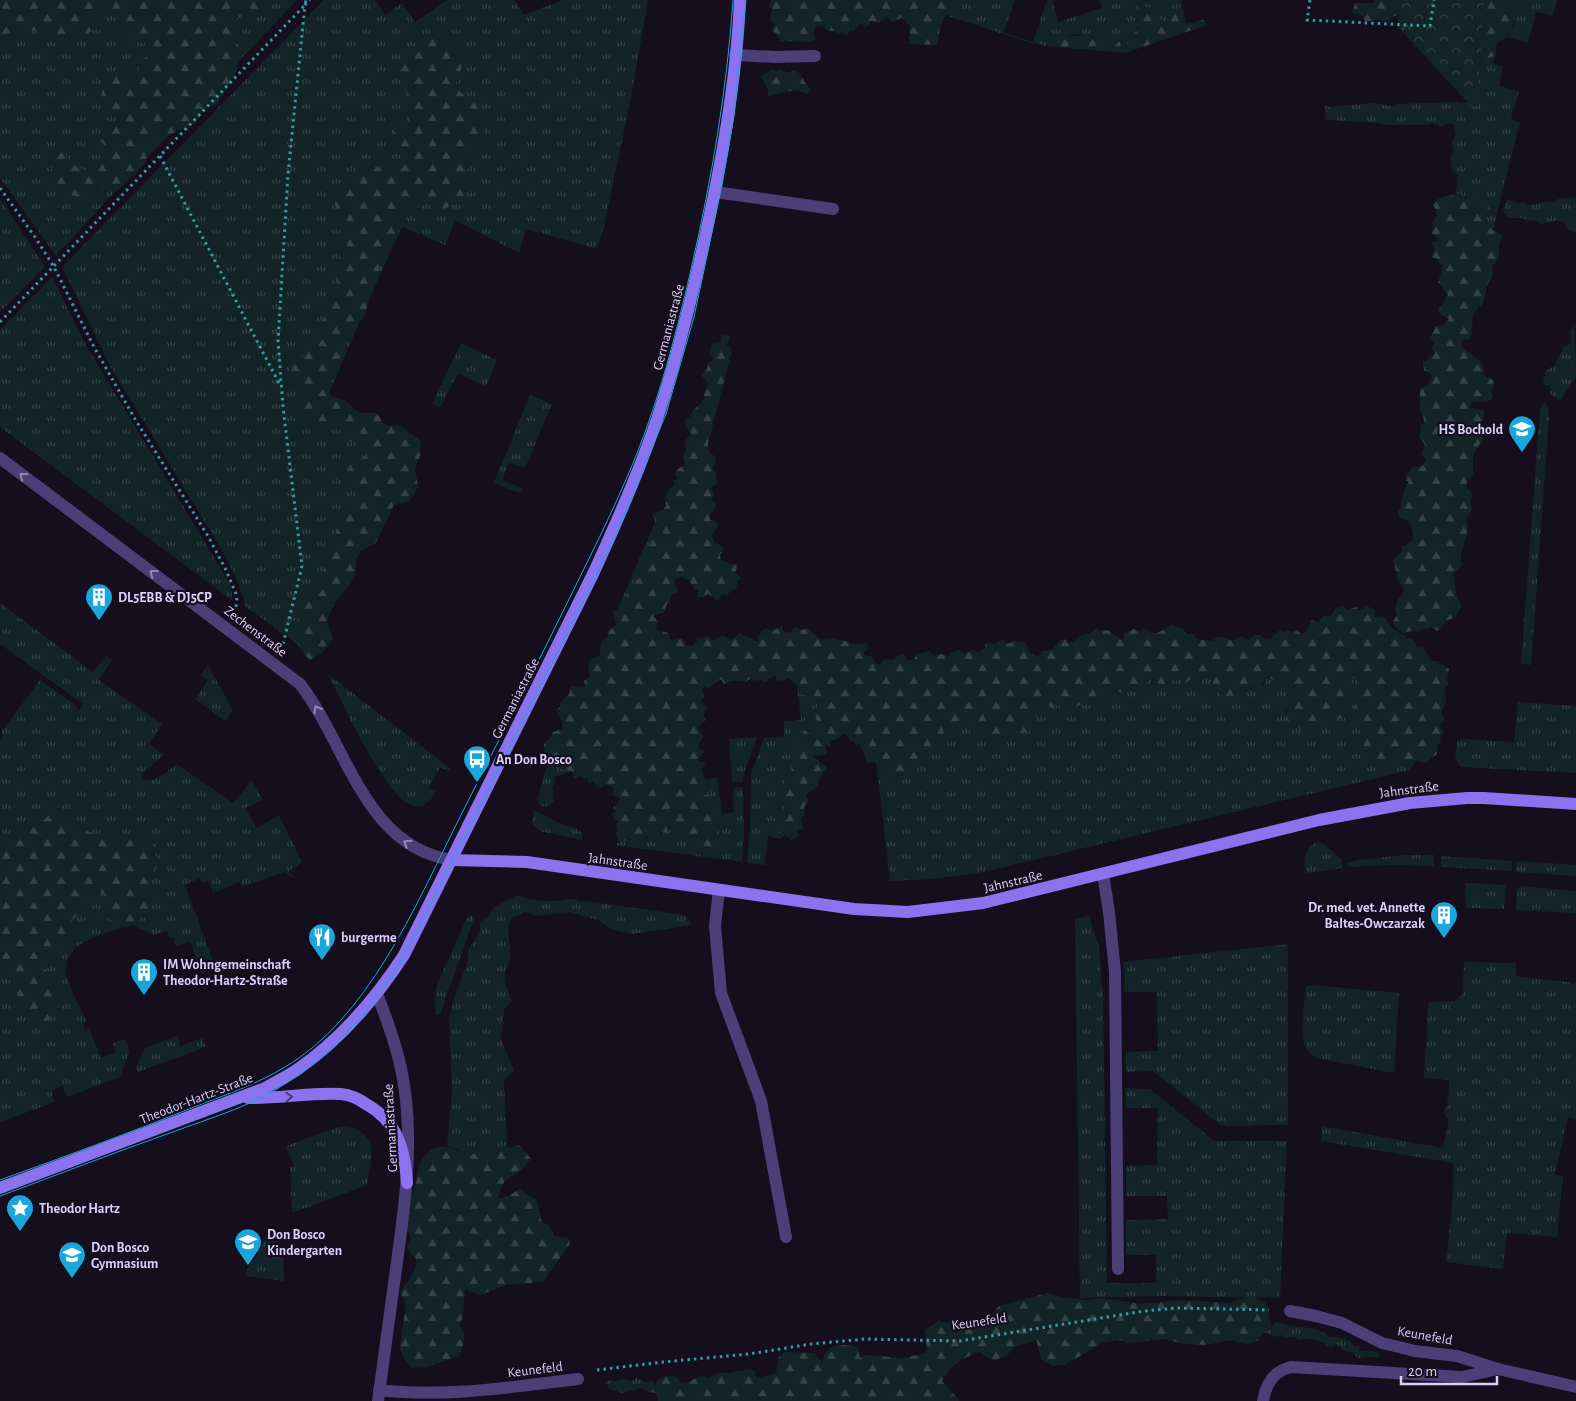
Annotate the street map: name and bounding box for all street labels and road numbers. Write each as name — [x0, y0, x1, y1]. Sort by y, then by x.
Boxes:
street label: Germaniastraße — [651, 283, 687, 372]
street label: Zechenstraße — [221, 604, 289, 660]
street label: Germaniastraße — [490, 656, 542, 741]
street label: Jahnstraße — [1379, 779, 1440, 801]
street label: Jahnstraße — [587, 851, 648, 873]
street label: Jahnstraße — [983, 868, 1044, 895]
street label: Theodor-Hartz-Straße — [138, 1071, 255, 1127]
street label: Germaniastraße — [382, 1083, 400, 1172]
street label: Keunefeld — [951, 1311, 1008, 1333]
street label: Keunefeld — [1396, 1324, 1453, 1348]
street label: Keunefeld — [507, 1360, 564, 1380]

